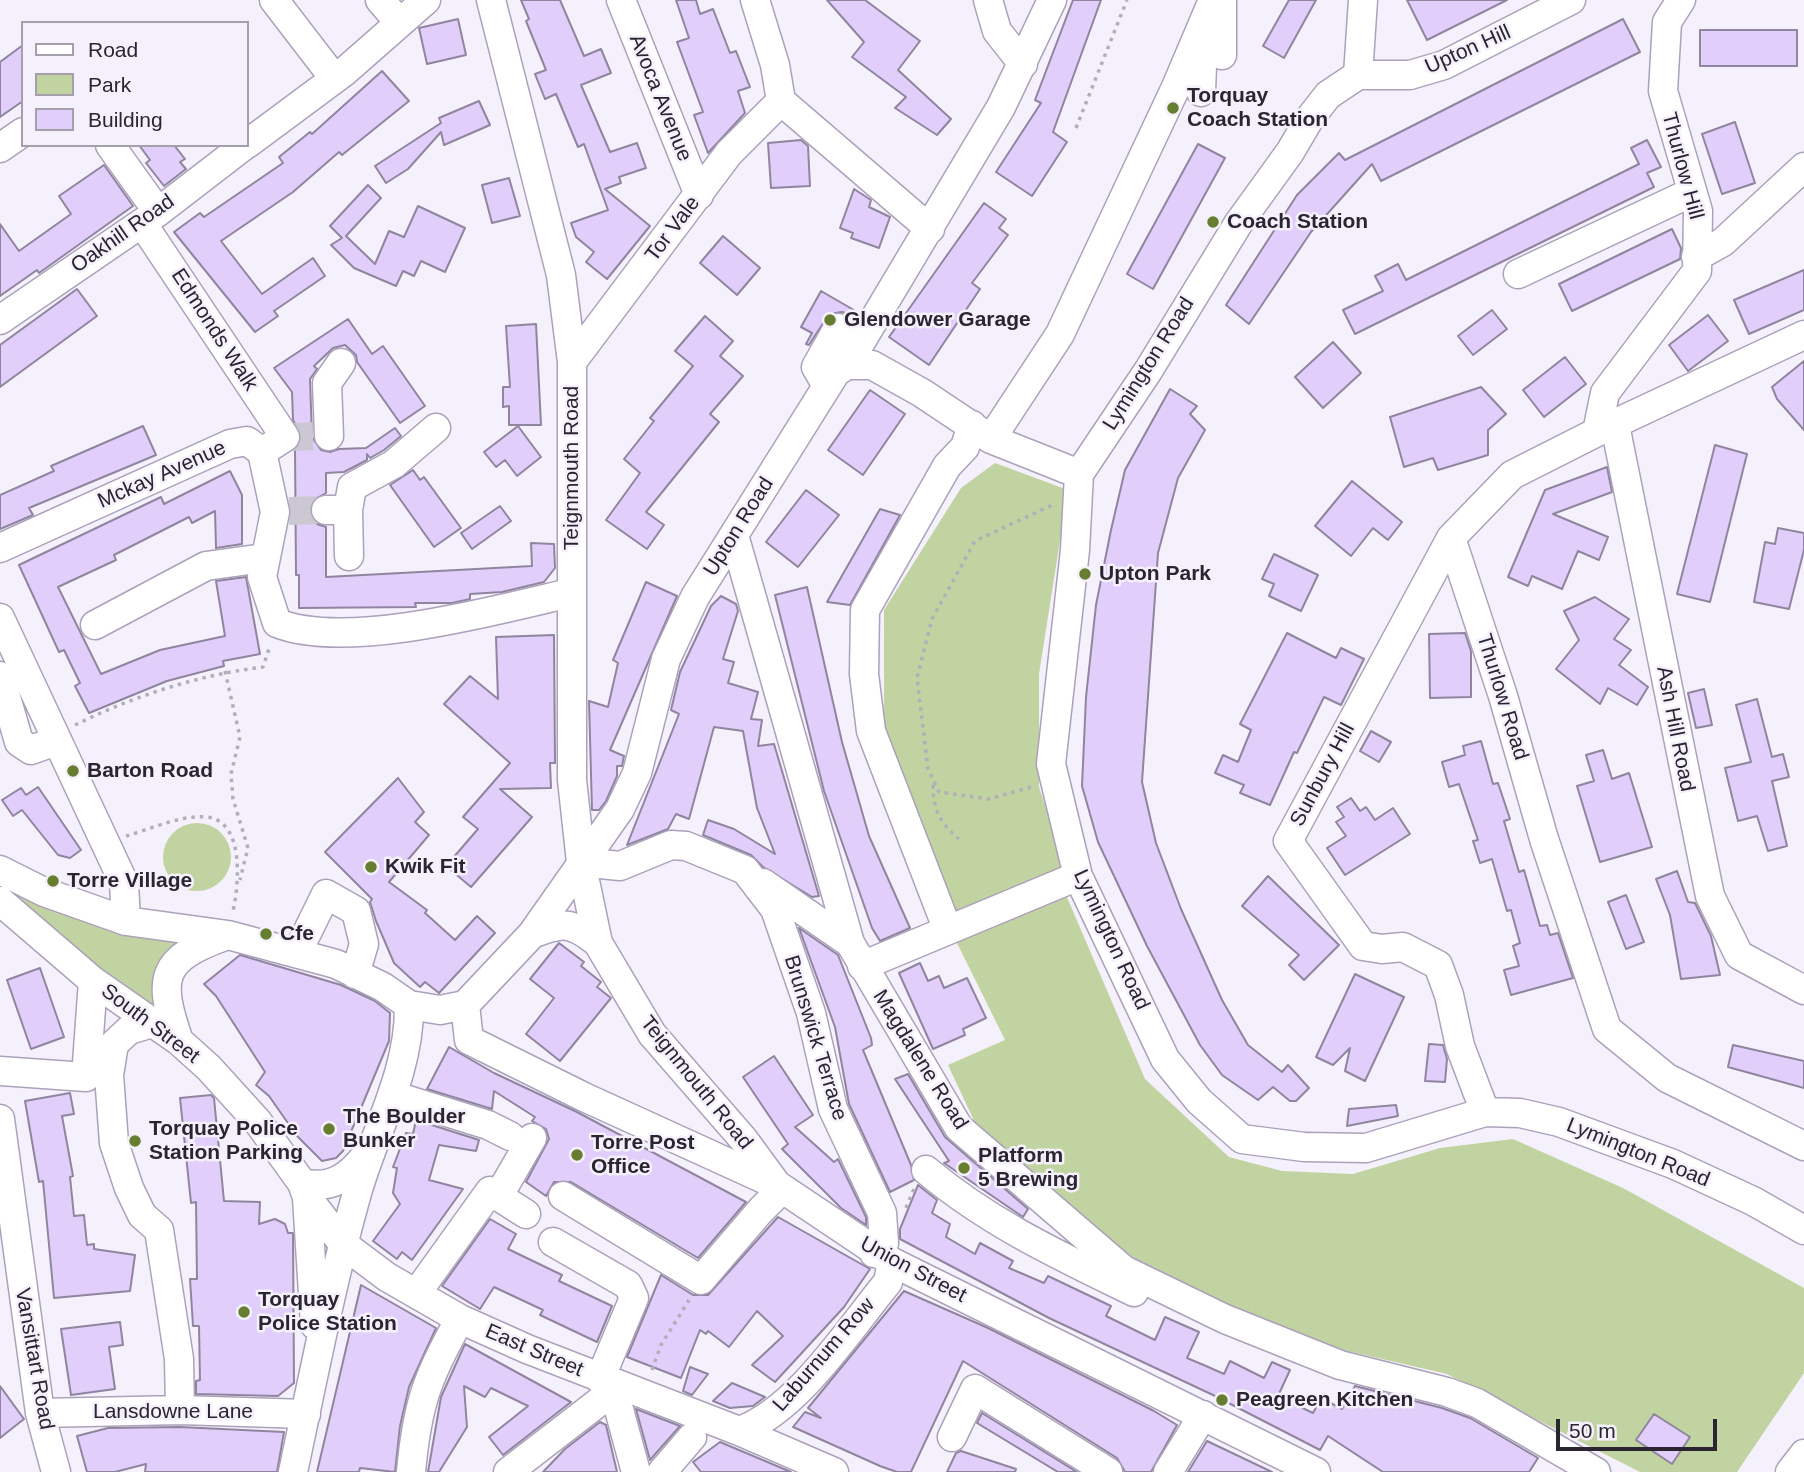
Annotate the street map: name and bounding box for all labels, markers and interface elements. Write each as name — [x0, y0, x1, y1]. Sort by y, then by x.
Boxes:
street label: Upton Hill — [1421, 20, 1515, 80]
legend — [21, 21, 248, 147]
street label: Avoca Avenue — [623, 31, 697, 165]
text: Road — [88, 38, 138, 61]
text: Park — [88, 73, 131, 96]
place label: Torquay Coach Station — [1187, 83, 1328, 133]
marker: Torquay Coach Station — [1165, 100, 1181, 116]
text: Building — [88, 108, 163, 131]
street label: Thurlow Hill — [1656, 110, 1708, 222]
street label: Oakhill Road — [67, 189, 179, 279]
street label: Tor Vale — [640, 191, 706, 267]
place label: Coach Station — [1227, 209, 1368, 235]
marker: Coach Station — [1205, 214, 1221, 230]
street label: Edmonds Walk — [165, 264, 263, 396]
street label: Lymington Road — [1098, 293, 1200, 435]
place label: Glendower Garage — [844, 307, 1031, 333]
marker: Glendower Garage — [822, 312, 838, 328]
street label: Teignmouth Road — [559, 386, 585, 550]
street label: Mckay Avenue — [94, 436, 230, 514]
street label: Upton Road — [699, 473, 779, 581]
place label: Upton Park — [1099, 561, 1211, 587]
marker: Upton Park — [1077, 566, 1093, 582]
street label: Thurlow Road — [1471, 631, 1533, 763]
street label: Ash Hill Road — [1650, 664, 1700, 794]
street label: Sunbury Hill — [1285, 719, 1361, 831]
place label: Barton Road — [87, 758, 213, 784]
marker: Barton Road — [65, 763, 81, 779]
place label: Kwik Fit — [385, 854, 466, 880]
marker: Kwik Fit — [363, 859, 379, 875]
street label: Lymington Road — [1067, 866, 1155, 1014]
place label: Torre Village — [67, 868, 192, 894]
marker: Torre Village — [45, 873, 61, 889]
place label: Cfe — [280, 921, 314, 947]
marker: Cfe — [258, 926, 274, 942]
street label: Brunswick Terrace — [778, 952, 852, 1124]
street label: South Street — [96, 979, 204, 1069]
street label: Magdalene Road — [867, 986, 973, 1134]
street label: Teignmouth Road — [634, 1011, 758, 1155]
place label: The Boulder Bunker — [343, 1104, 466, 1154]
street label: Lymington Road — [1563, 1113, 1713, 1193]
place label: Torquay Police Station Parking — [149, 1116, 303, 1166]
marker: The Boulder Bunker — [321, 1121, 337, 1137]
place label: Torre Post Office — [591, 1130, 694, 1180]
marker: Torquay Police Station Parking — [127, 1133, 143, 1149]
place label: Platform 5 Brewing — [978, 1143, 1078, 1193]
marker: Torre Post Office — [569, 1147, 585, 1163]
marker: Platform 5 Brewing — [956, 1160, 972, 1176]
street label: Union Street — [856, 1231, 970, 1309]
street label: Vansittart Road — [9, 1286, 59, 1432]
place label: Torquay Police Station — [258, 1287, 397, 1337]
street label: Laburnum Row — [768, 1293, 880, 1417]
marker: Torquay Police Station — [236, 1304, 252, 1320]
street label: East Street — [481, 1319, 587, 1383]
place label: Peagreen Kitchen — [1236, 1387, 1413, 1413]
marker: Peagreen Kitchen — [1214, 1392, 1230, 1408]
street label: Lansdowne Lane — [93, 1399, 253, 1425]
scale bar — [1559, 1406, 1720, 1450]
text: 50 m — [1569, 1419, 1616, 1442]

